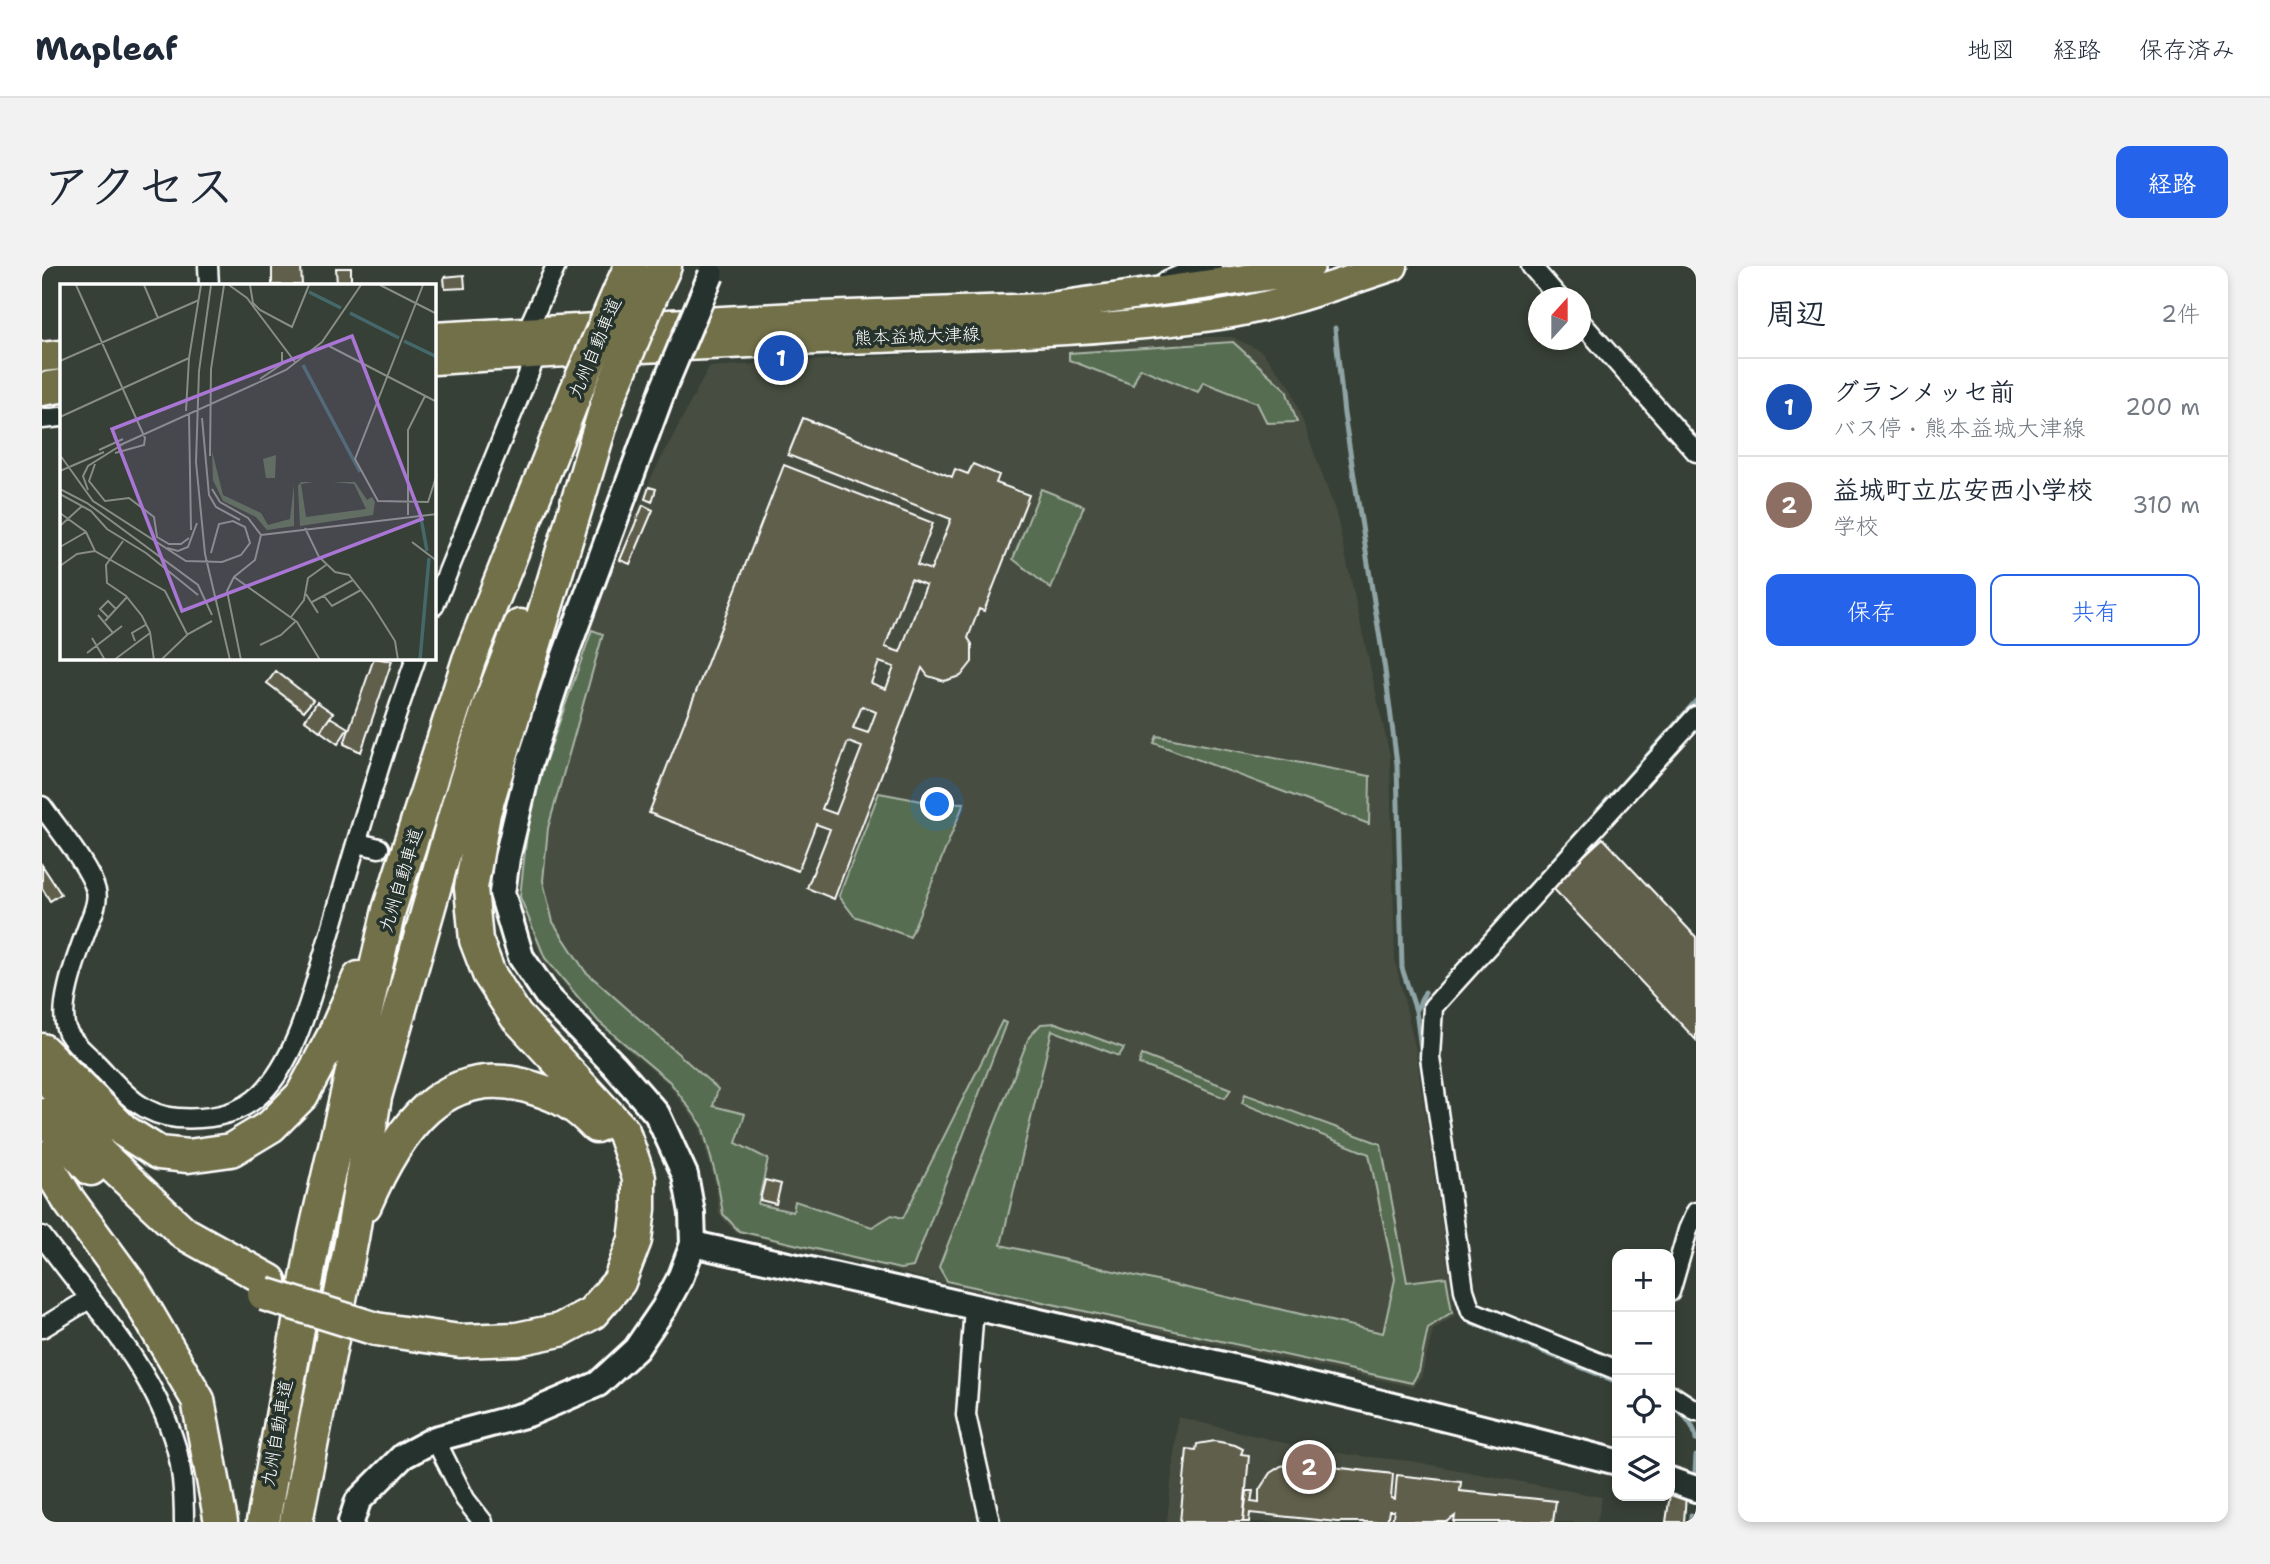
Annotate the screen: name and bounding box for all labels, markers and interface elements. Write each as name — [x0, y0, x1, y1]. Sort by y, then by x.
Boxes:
text: Mapleaf — [35, 26, 178, 71]
text: 地図 — [1967, 34, 2015, 66]
text: 経路 — [2053, 34, 2101, 66]
text: 保存済み — [2139, 34, 2235, 66]
button: 経路 — [2116, 146, 2228, 218]
text: アクセス — [42, 153, 235, 219]
inset map — [60, 284, 436, 660]
north arrow — [1528, 287, 1591, 350]
text: 周辺 — [1766, 293, 1826, 334]
street label: 九州自動車道 — [563, 294, 627, 402]
text: 2件 — [2161, 299, 2200, 329]
street label: 熊本益城大津線 — [854, 322, 980, 350]
pin: 1 — [758, 332, 804, 384]
text: グランメッセ前 — [1833, 374, 2015, 409]
text: 1 — [1784, 392, 1794, 422]
text: 200 m — [2125, 392, 2200, 422]
text: バス停 · 熊本益城大津線 — [1833, 413, 2085, 443]
text: 益城町立広安西小学校 — [1833, 472, 2093, 507]
text: 2 — [1781, 490, 1797, 520]
text: 310 m — [2132, 490, 2200, 520]
text: 学校 — [1833, 511, 1879, 541]
button: 保存 — [1766, 574, 1976, 646]
button: 共有 — [1990, 574, 2200, 646]
your location — [920, 787, 954, 821]
street label: 九州自動車道 — [374, 825, 428, 935]
map controls — [1612, 1249, 1675, 1501]
button: + — [1612, 1249, 1675, 1312]
button: − — [1612, 1312, 1675, 1375]
button: locate — [1612, 1375, 1675, 1438]
street label: 九州自動車道 — [256, 1378, 298, 1488]
button: layers — [1612, 1438, 1675, 1501]
pin: 2 — [1286, 1441, 1332, 1493]

